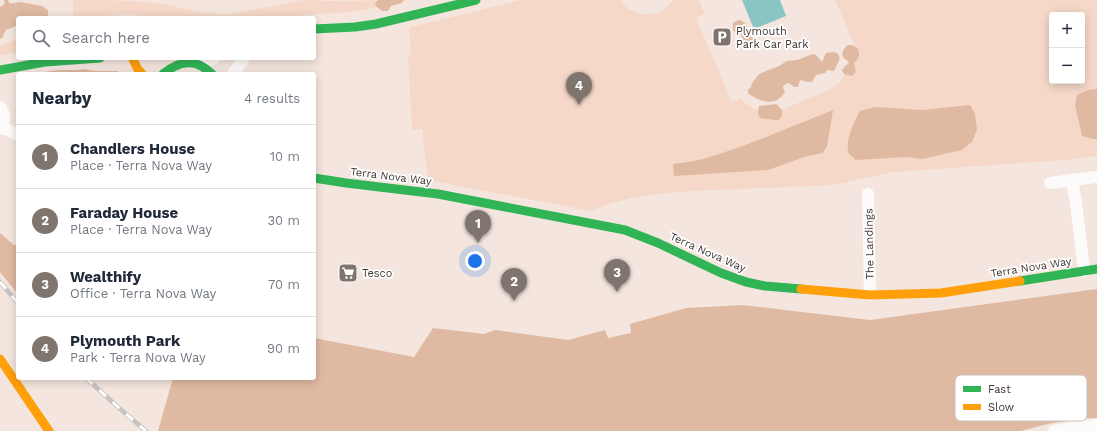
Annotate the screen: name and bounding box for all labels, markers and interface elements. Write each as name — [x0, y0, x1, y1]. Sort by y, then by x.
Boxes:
map controls — [1049, 12, 1085, 84]
button: + — [1049, 12, 1085, 48]
search box — [16, 16, 316, 60]
place label: Plymouth Park Car Park — [736, 25, 809, 51]
parking icon: Plymouth Park Car Park — [711, 26, 733, 48]
icon: search — [30, 27, 52, 49]
text: Search here — [62, 29, 150, 47]
button: − — [1049, 48, 1085, 84]
pin: 4 — [566, 72, 592, 105]
text: Nearby — [32, 88, 91, 108]
text: 4 results — [244, 91, 300, 106]
text: Chandlers House — [70, 140, 195, 158]
text: 1 — [42, 149, 48, 164]
text: 10 m — [270, 149, 300, 164]
text: Place · Terra Nova Way — [70, 158, 212, 173]
street label: Terra Nova Way — [350, 165, 433, 188]
text: Faraday House — [70, 204, 178, 222]
street label: The Landings — [862, 208, 877, 280]
pin: 1 — [465, 210, 491, 243]
text: 2 — [41, 213, 49, 228]
text: 30 m — [268, 213, 300, 228]
text: Place · Terra Nova Way — [70, 222, 212, 237]
street label: Terra Nova Way — [668, 230, 748, 275]
your location — [465, 251, 485, 271]
street label: Terra Nova Way — [990, 255, 1073, 280]
pin: 3 — [604, 259, 630, 292]
supermarket icon: Tesco — [337, 262, 359, 284]
place label: Tesco — [362, 267, 392, 280]
text: Wealthify — [70, 268, 141, 286]
pin: 2 — [501, 268, 527, 301]
text: 3 — [41, 277, 49, 292]
text: 70 m — [268, 277, 300, 292]
text: Office · Terra Nova Way — [70, 286, 216, 301]
text: Plymouth Park — [70, 332, 180, 350]
text: 4 — [41, 341, 49, 356]
text: 90 m — [267, 341, 300, 356]
text: Park · Terra Nova Way — [70, 350, 206, 365]
legend — [955, 375, 1087, 421]
text: Fast — [988, 383, 1011, 396]
text: Slow — [988, 401, 1014, 414]

